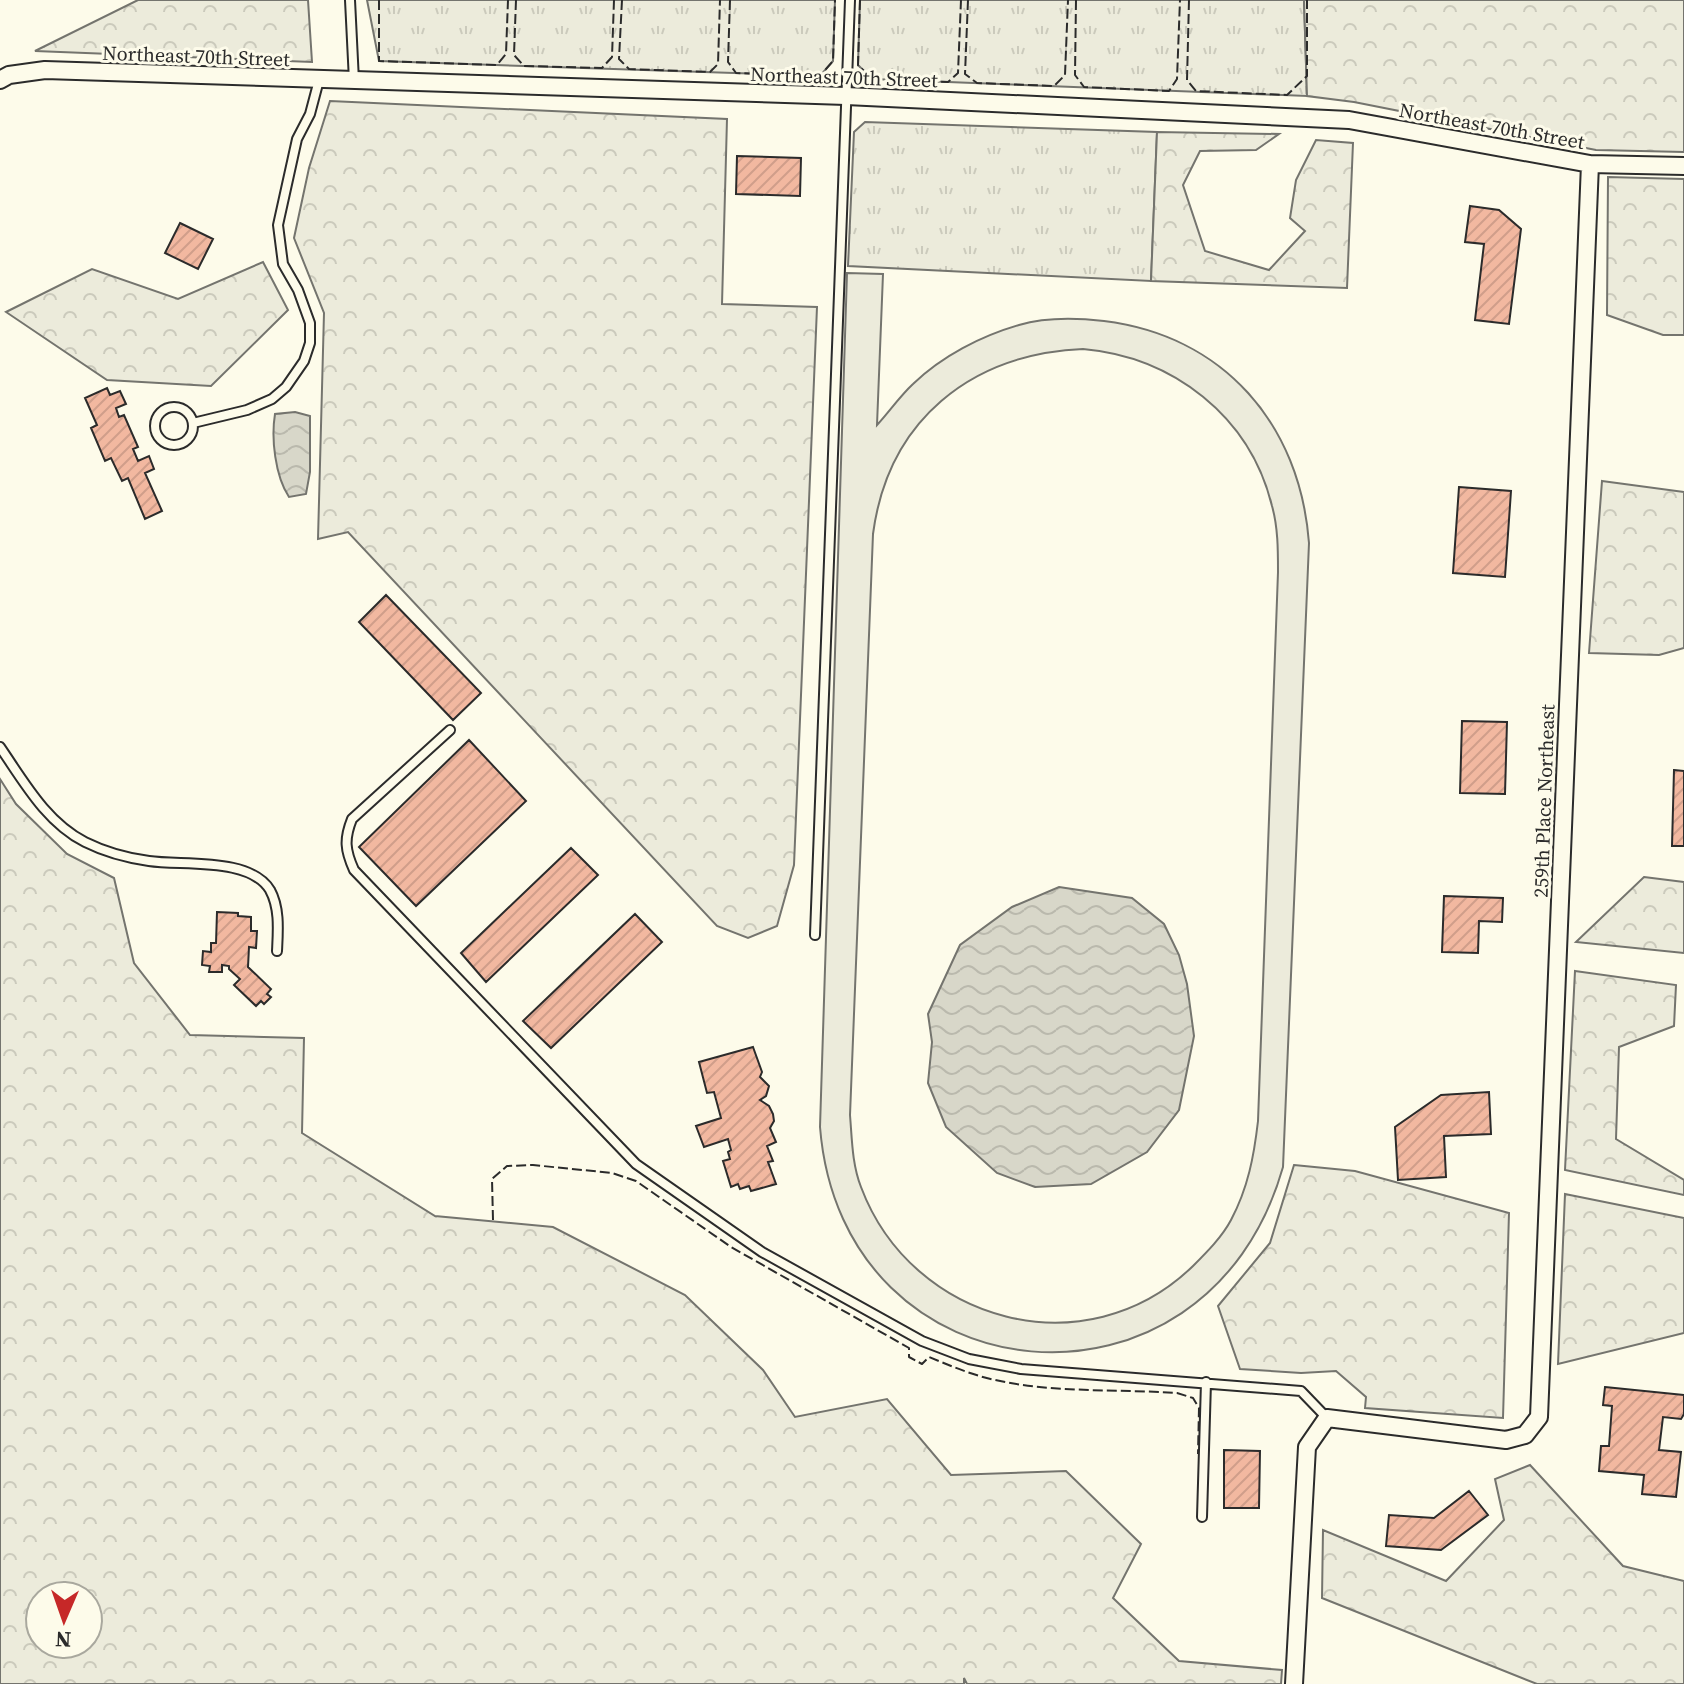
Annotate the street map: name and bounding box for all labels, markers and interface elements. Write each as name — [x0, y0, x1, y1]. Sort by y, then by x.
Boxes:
street label: Northeast 70th Street — [102, 39, 291, 73]
street label: Northeast 70th Street — [750, 60, 939, 94]
street label: Northeast 70th Street — [1397, 96, 1587, 156]
street label: 259th Place Northeast — [1527, 703, 1561, 898]
north arrow — [24, 1580, 104, 1660]
text: N — [55, 1625, 72, 1655]

